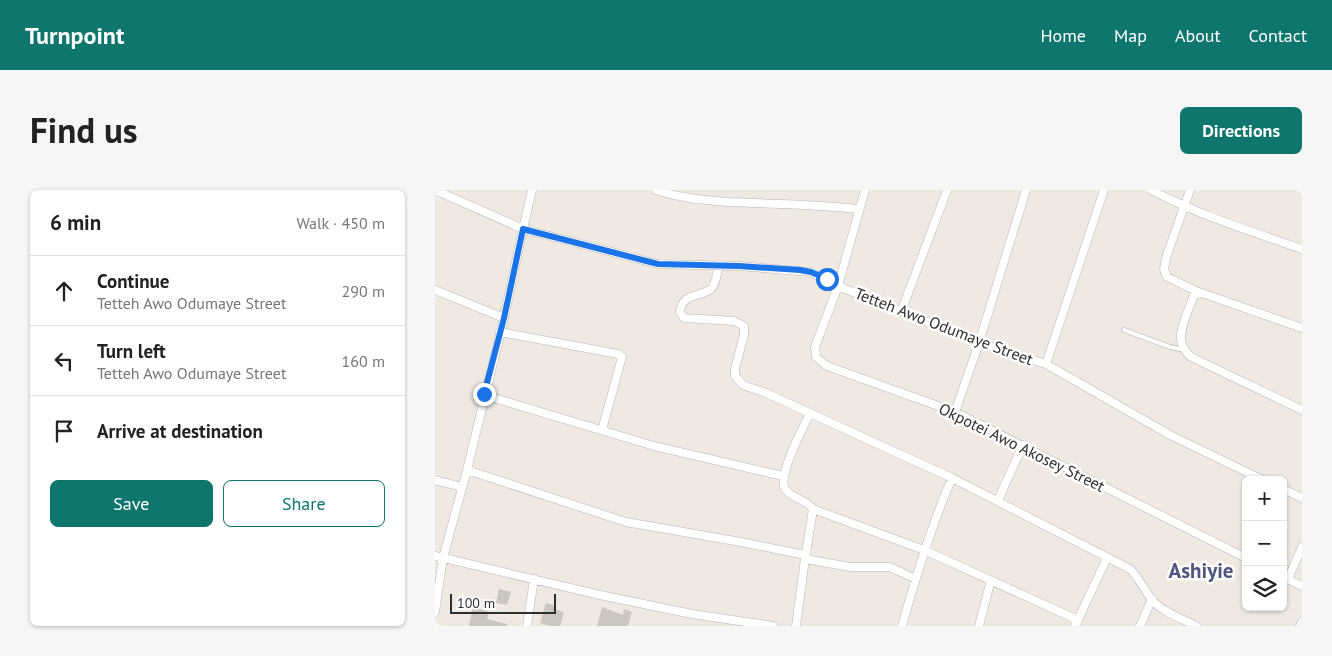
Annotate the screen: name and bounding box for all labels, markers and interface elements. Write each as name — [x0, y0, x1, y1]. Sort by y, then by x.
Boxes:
text: Turnpoint — [25, 20, 124, 51]
text: Home — [1040, 24, 1086, 47]
text: Map — [1114, 24, 1147, 47]
text: About — [1175, 24, 1221, 47]
text: Contact — [1249, 24, 1307, 47]
text: Find us — [30, 107, 138, 153]
button: Directions — [1180, 107, 1302, 154]
text: 6 min — [50, 209, 101, 236]
text: Walk · 450 m — [296, 213, 385, 233]
route start — [816, 268, 839, 291]
text: Continue — [97, 269, 169, 293]
icon: ahead — [50, 277, 78, 305]
text: 290 m — [342, 281, 385, 301]
street label: Tetteh Awo Odumaye Street — [852, 283, 1037, 369]
text: Tetteh Awo Odumaye Street — [97, 293, 286, 313]
text: Turn left — [97, 339, 166, 363]
icon: left — [50, 347, 78, 375]
text: 160 m — [342, 351, 385, 371]
text: Tetteh Awo Odumaye Street — [97, 363, 286, 383]
route end — [473, 383, 496, 406]
street label: Okpotei Awo Akosey Street — [936, 398, 1109, 496]
icon: arrive — [50, 417, 78, 445]
text: Arrive at destination — [97, 419, 263, 443]
map controls — [1242, 476, 1287, 611]
button: + — [1242, 476, 1287, 521]
button: Save — [50, 480, 213, 527]
button: Share — [223, 480, 385, 527]
button: − — [1242, 521, 1287, 566]
district label: Ashiyie — [1168, 557, 1234, 584]
button: layers — [1242, 566, 1287, 611]
scale bar — [450, 591, 556, 614]
text: 100 m — [457, 594, 495, 612]

